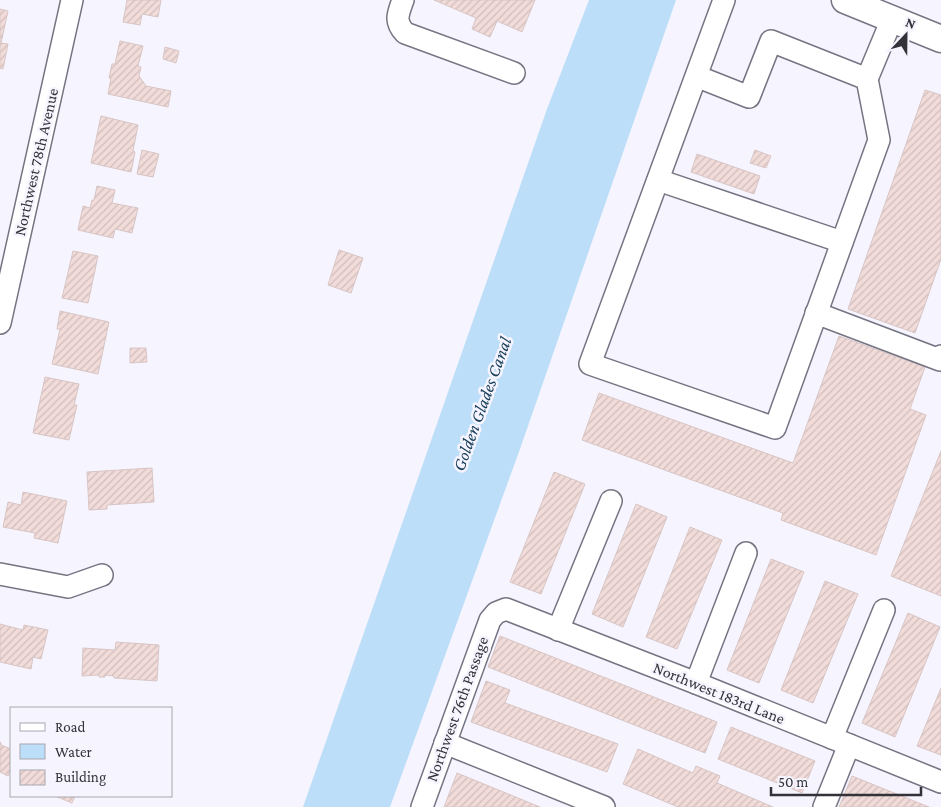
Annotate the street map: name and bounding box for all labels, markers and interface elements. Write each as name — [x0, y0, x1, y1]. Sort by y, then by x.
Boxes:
north arrow — [881, 10, 931, 60]
text: N — [903, 14, 919, 32]
street label: Northwest 78th Avenue — [11, 87, 61, 237]
water label: Golden Glades Canal — [449, 334, 516, 474]
street label: Northwest 76th Passage — [423, 634, 492, 784]
street label: Northwest 183rd Lane — [651, 659, 787, 727]
legend — [10, 707, 172, 797]
text: Road — [55, 719, 86, 735]
text: Water — [55, 744, 92, 760]
scale bar — [771, 764, 921, 796]
text: Building — [55, 769, 106, 786]
text: 50 m — [778, 774, 808, 790]

